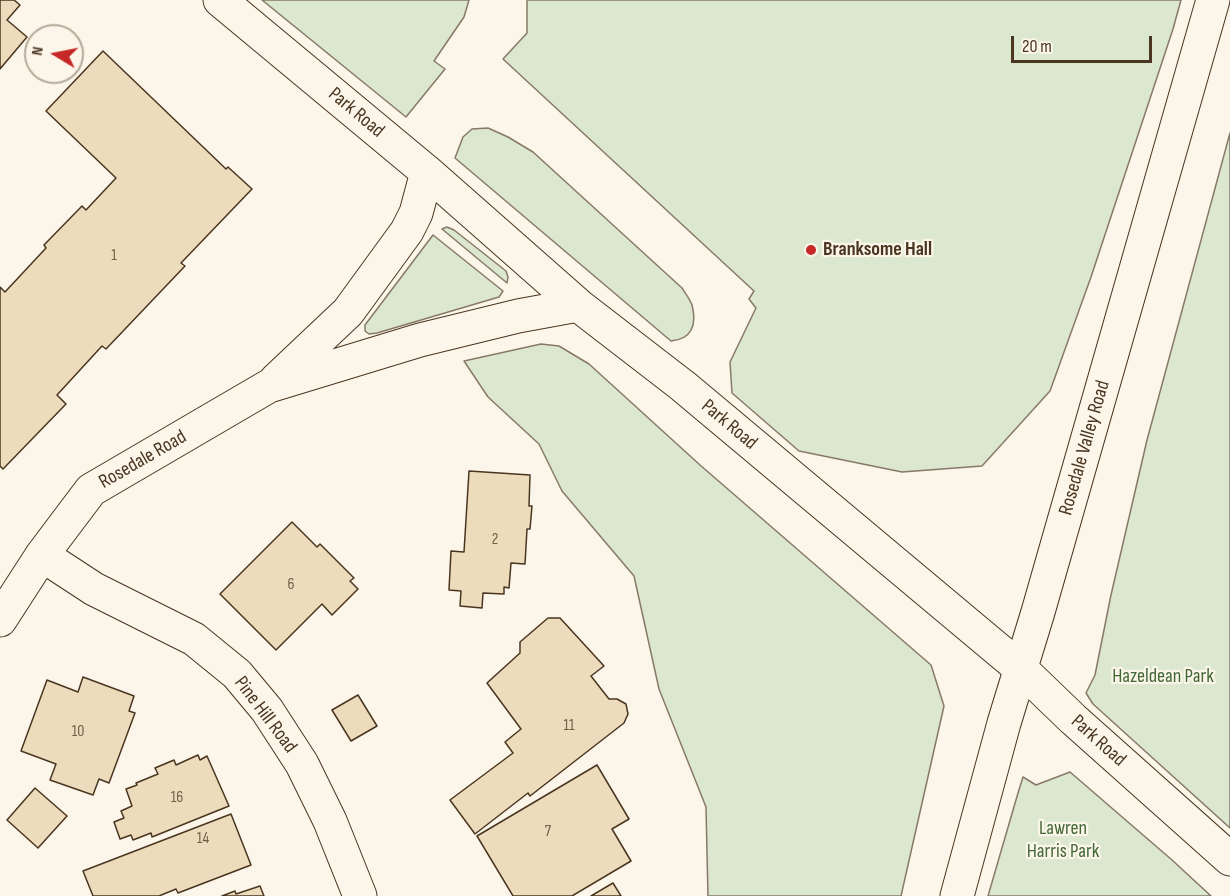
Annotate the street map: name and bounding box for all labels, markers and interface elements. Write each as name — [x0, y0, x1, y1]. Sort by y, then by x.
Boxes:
north arrow — [24, 24, 84, 84]
scale bar — [1014, 24, 1155, 62]
text: 20 m — [1022, 36, 1052, 57]
text: N — [28, 45, 48, 57]
street label: Park Road — [323, 83, 389, 143]
place label: Branksome Hall — [823, 238, 932, 262]
marker: Branksome Hall — [804, 243, 818, 257]
house number: 1 — [111, 246, 117, 266]
street label: Rosedale Valley Road — [1054, 378, 1116, 518]
street label: Park Road — [696, 395, 762, 455]
street label: Rosedale Road — [95, 425, 191, 495]
house number: 2 — [492, 530, 498, 550]
house number: 6 — [287, 575, 295, 595]
park label: Hazeldean Park — [1112, 665, 1214, 689]
street label: Pine Hill Road — [228, 672, 302, 758]
street label: Park Road — [1066, 710, 1130, 772]
house number: 11 — [563, 716, 575, 736]
house number: 10 — [72, 722, 84, 742]
house number: 16 — [171, 788, 183, 808]
park label: Lawren Harris Park — [1027, 817, 1099, 864]
house number: 7 — [545, 822, 551, 842]
house number: 14 — [197, 829, 209, 849]

